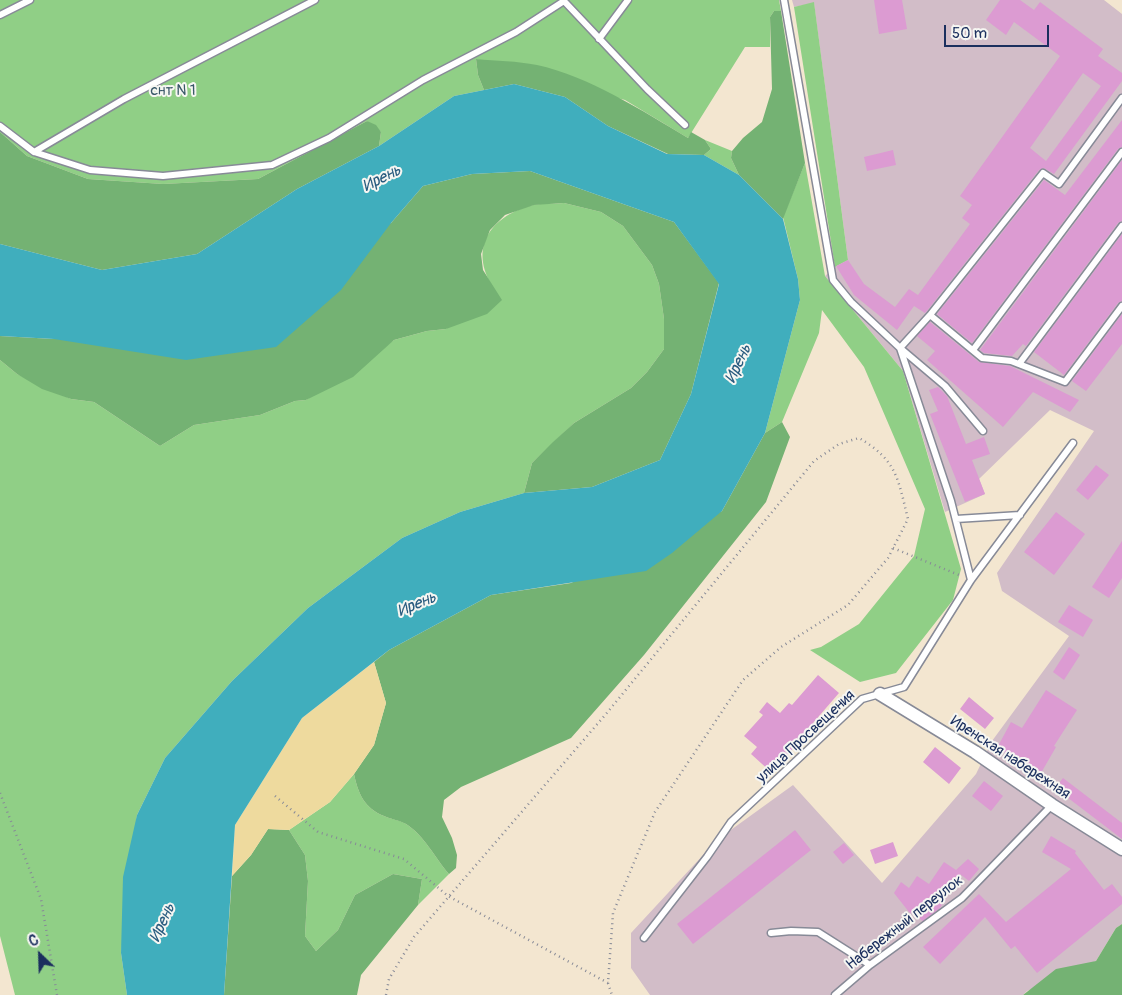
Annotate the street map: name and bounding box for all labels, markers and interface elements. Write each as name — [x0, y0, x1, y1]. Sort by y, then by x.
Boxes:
scale bar — [947, 15, 1052, 47]
text: 50 m — [952, 24, 987, 43]
park label: снт N 1 — [150, 82, 196, 100]
water label: Ирень — [360, 161, 404, 197]
water label: Ирень — [722, 342, 756, 386]
water label: Ирень — [395, 588, 439, 622]
street label: улица Просвещения — [753, 687, 859, 787]
street label: Иренская набережная — [947, 713, 1073, 803]
street label: Набережный переулок — [843, 872, 967, 974]
water label: Ирень — [146, 901, 180, 945]
north arrow — [15, 930, 65, 980]
text: С — [26, 931, 41, 950]

